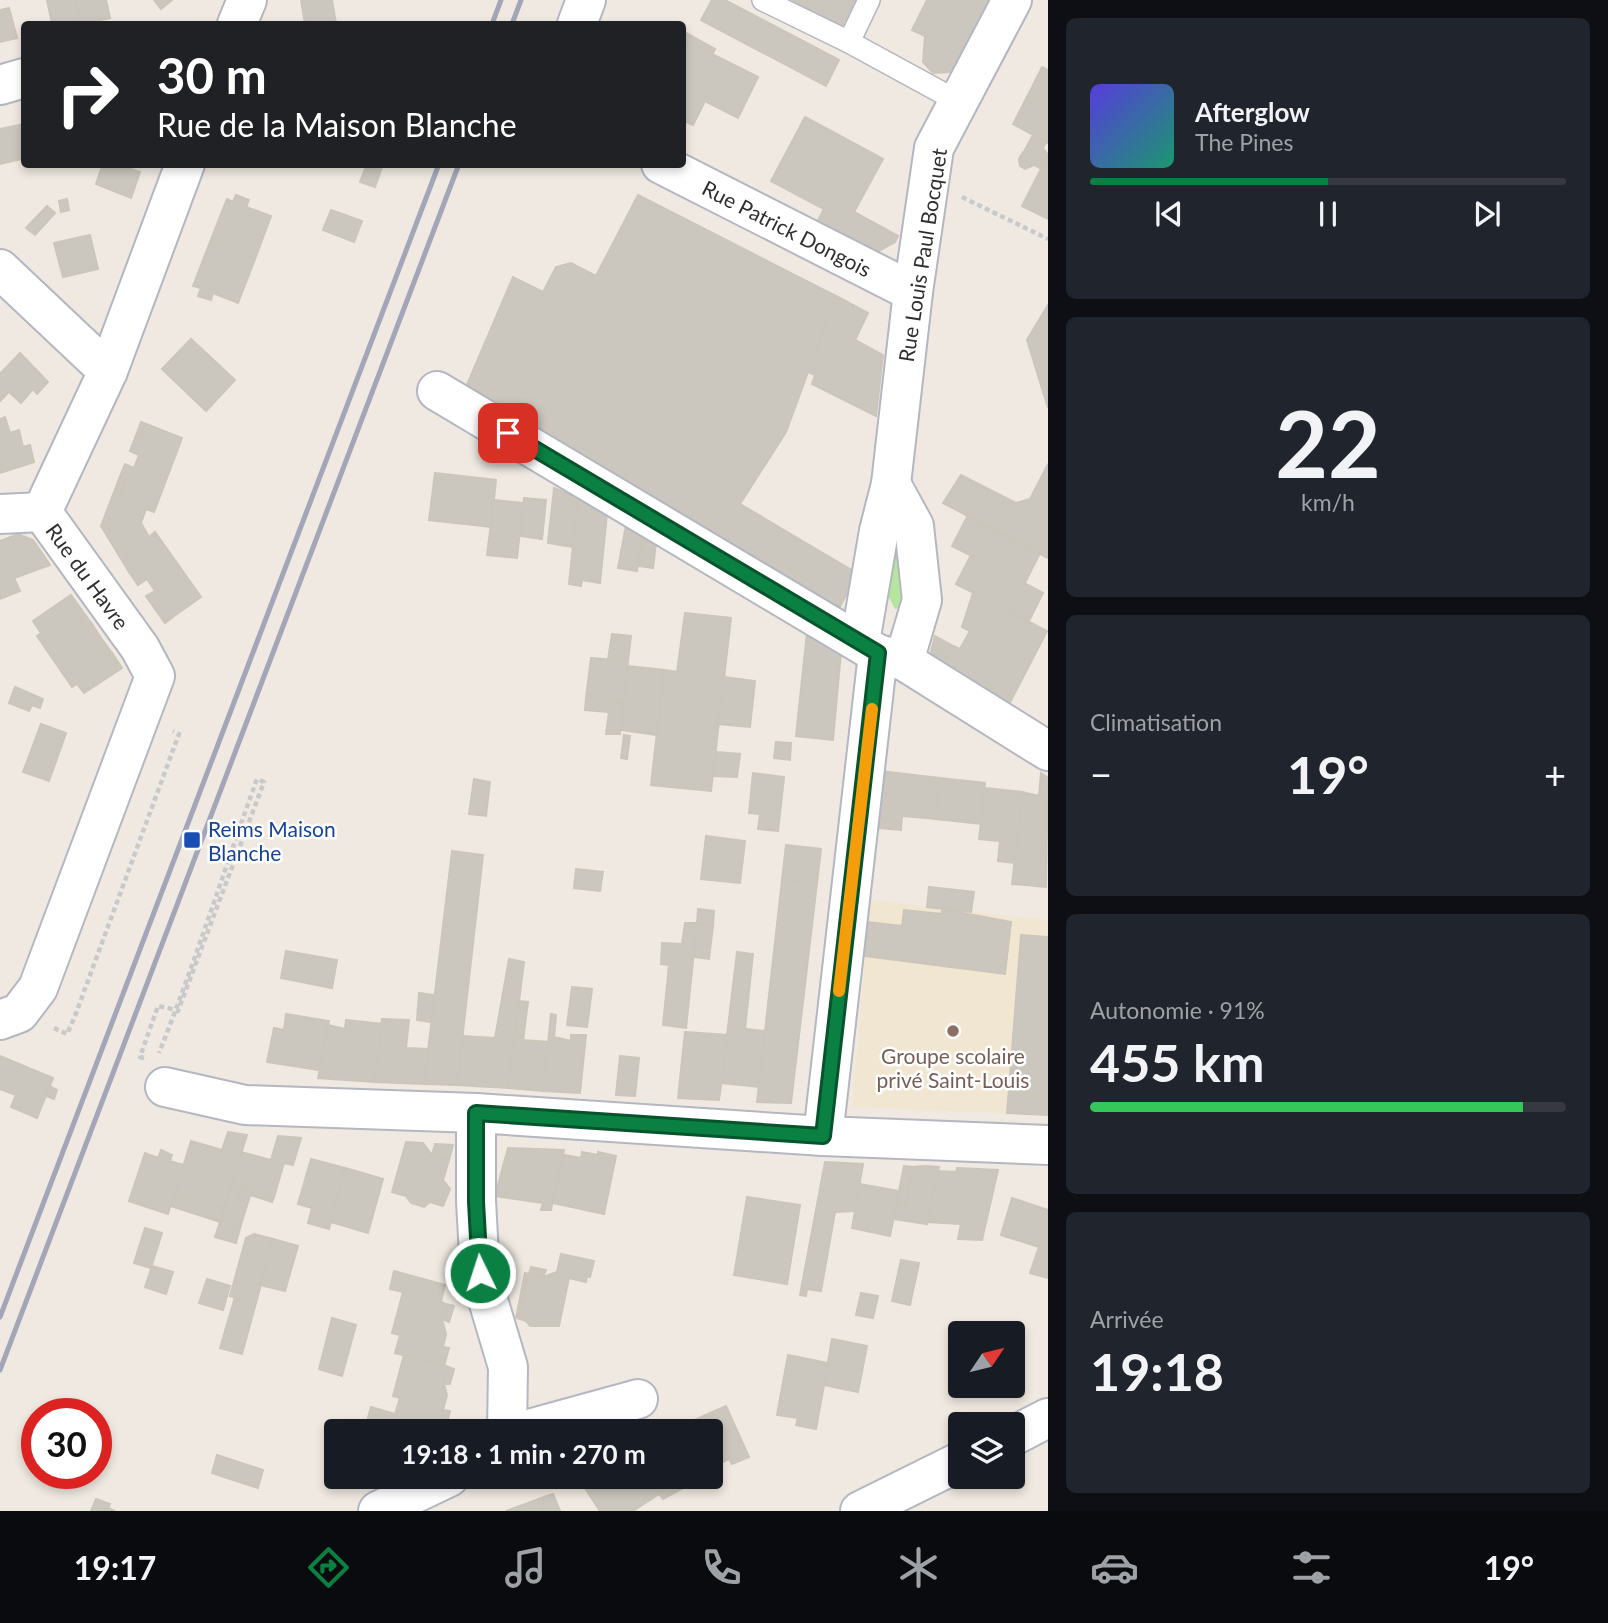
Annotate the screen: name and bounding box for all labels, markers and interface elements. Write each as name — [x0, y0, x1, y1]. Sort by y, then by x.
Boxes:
text: 30 m — [157, 46, 267, 104]
icon: right — [42, 49, 133, 140]
text: Afterglow — [1195, 96, 1310, 128]
text: Rue de la Maison Blanche — [157, 105, 517, 144]
text: The Pines — [1195, 128, 1293, 156]
street label: Rue Louis Paul Bocquet — [893, 146, 951, 364]
street label: Rue Patrick Dongois — [698, 175, 876, 281]
icon: previous — [1150, 195, 1188, 233]
icon: pause — [1309, 195, 1347, 233]
icon: next — [1468, 195, 1506, 233]
text: 22 — [1275, 388, 1381, 497]
pin — [478, 403, 538, 463]
icon: arrive — [489, 414, 527, 452]
text: km/h — [1301, 488, 1355, 516]
street label: Rue du Havre — [41, 518, 135, 634]
text: Climatisation — [1090, 708, 1222, 736]
text: 19° — [1287, 743, 1369, 805]
text: − — [1090, 751, 1112, 797]
text: + — [1544, 751, 1566, 797]
place label: Reims Maison Blanche — [208, 816, 336, 865]
marker: Reims Maison Blanche — [182, 830, 202, 850]
text: Autonomie · 91% — [1090, 996, 1265, 1024]
marker: Groupe scolaire privé Saint-Louis — [945, 1023, 961, 1039]
text: 455 km — [1090, 1031, 1264, 1093]
place label: Groupe scolaire privé Saint-Louis — [877, 1043, 1029, 1092]
position arrow — [443, 1236, 517, 1310]
text: Arrivée — [1090, 1305, 1164, 1333]
north arrow — [948, 1321, 1026, 1398]
map controls — [948, 1321, 1025, 1489]
text: 19:18 — [1090, 1340, 1224, 1402]
speed limit sign: 30 — [21, 1398, 112, 1489]
button: layers — [948, 1412, 1025, 1489]
text: 19:18 · 1 min · 270 m — [401, 1438, 646, 1470]
icon: directions — [304, 1543, 353, 1592]
icon: music — [501, 1543, 550, 1592]
icon: phone — [697, 1543, 746, 1592]
icon: climate — [894, 1543, 943, 1592]
icon: car — [1090, 1543, 1139, 1592]
icon: filters — [1287, 1543, 1336, 1592]
text: 19:17 — [74, 1548, 156, 1587]
text: 19° — [1484, 1548, 1534, 1587]

